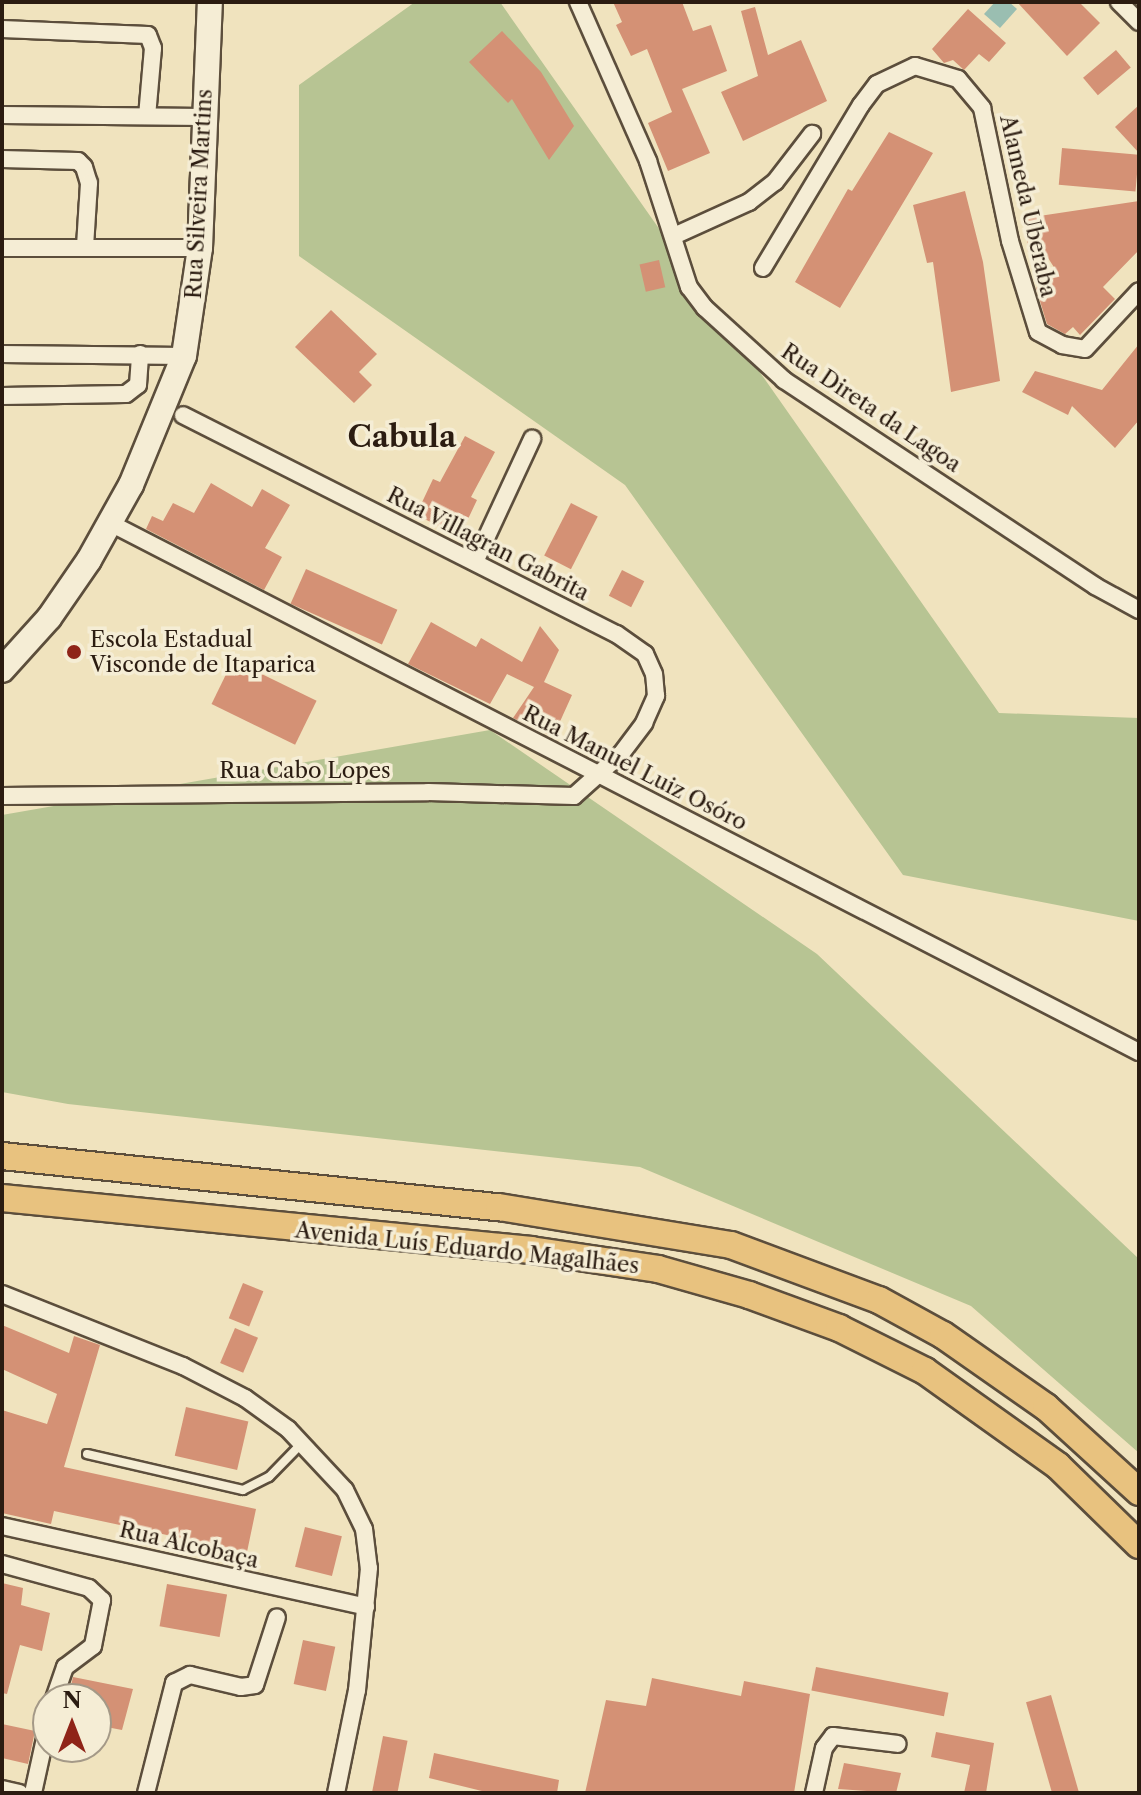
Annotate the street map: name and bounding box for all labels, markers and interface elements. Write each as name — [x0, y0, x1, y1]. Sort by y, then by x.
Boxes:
street label: Rua Silveira Martins — [180, 88, 218, 300]
street label: Alameda Uberaba — [994, 112, 1062, 300]
street label: Rua Direta da Lagoa — [776, 338, 966, 478]
district label: Cabula — [348, 419, 456, 455]
street label: Rua Villagran Gabrita — [382, 481, 594, 607]
place label: Escola Estadual Visconde de Itaparica — [90, 626, 316, 678]
marker: Escola Estadual Visconde de Itaparica — [65, 643, 83, 661]
street label: Rua Manuel Luiz Osóro — [518, 700, 752, 836]
street label: Rua Cabo Lopes — [219, 758, 391, 784]
street label: Avenida Luís Eduardo Magalhães — [294, 1217, 640, 1279]
street label: Rua Alcobaça — [116, 1516, 262, 1574]
north arrow — [32, 1683, 112, 1763]
text: N — [62, 1687, 82, 1714]

